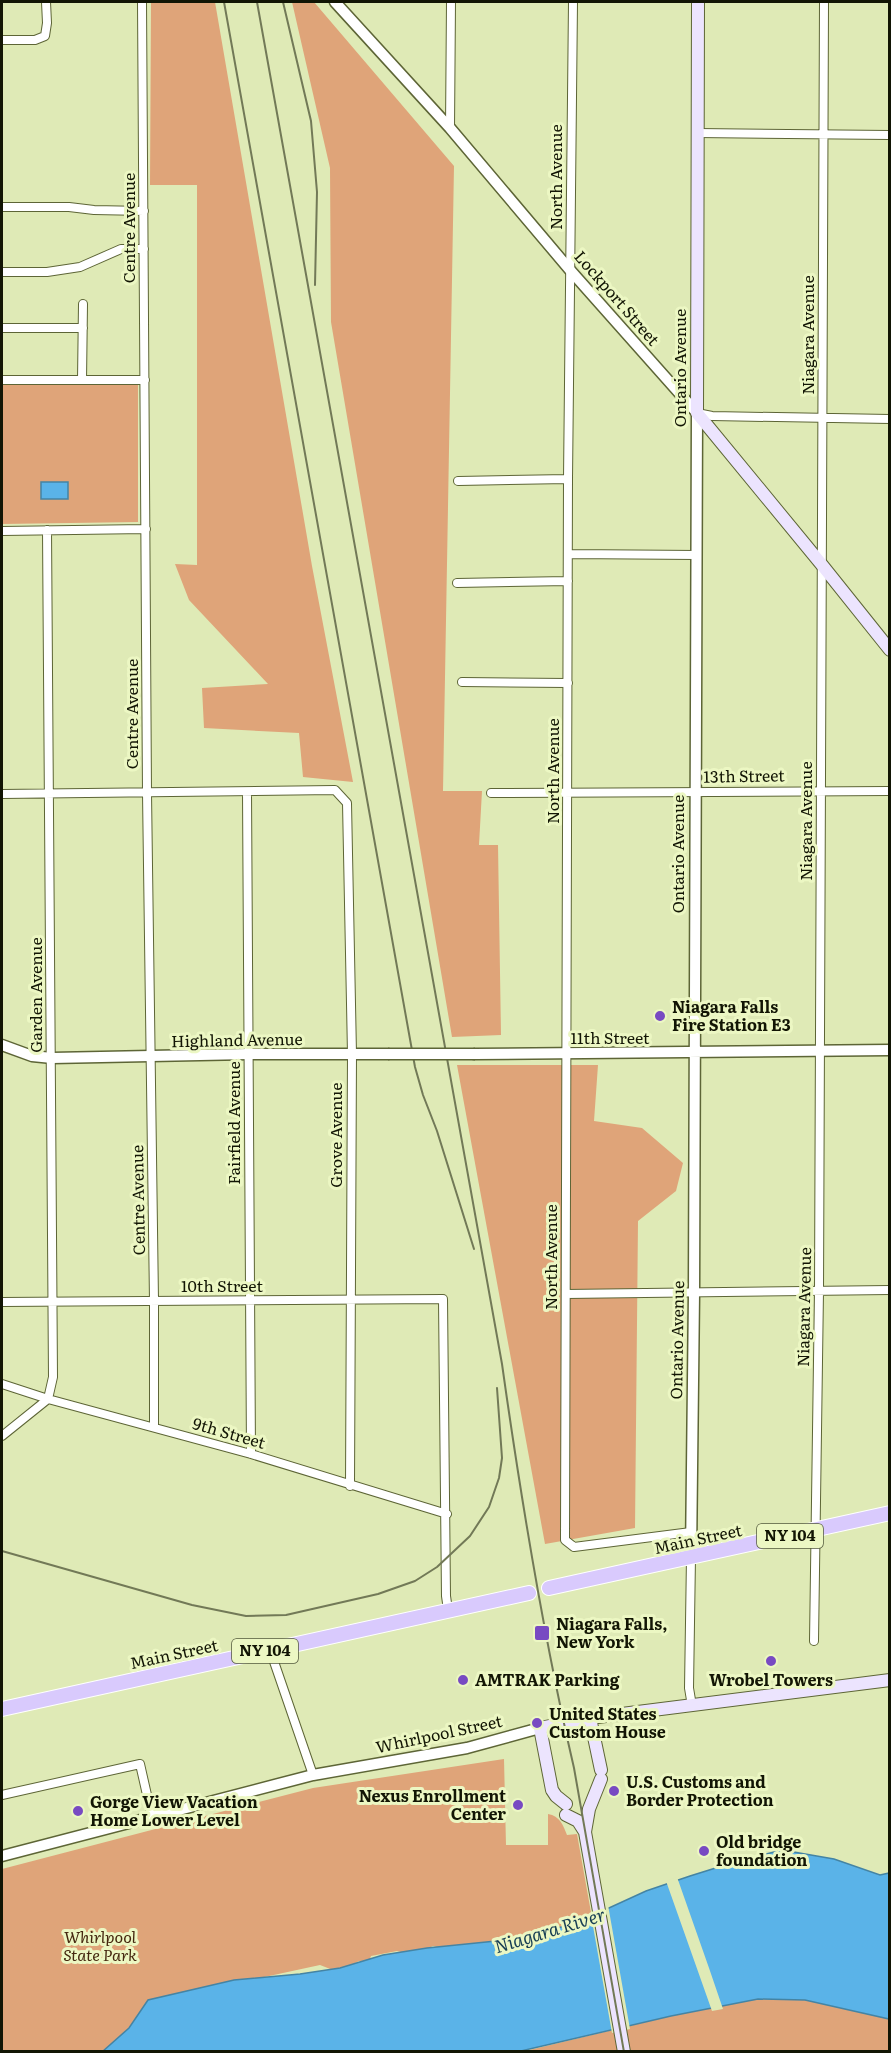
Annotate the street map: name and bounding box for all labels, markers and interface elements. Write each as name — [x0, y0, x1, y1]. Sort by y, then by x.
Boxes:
street label: North Avenue — [543, 124, 567, 230]
street label: Centre Avenue — [116, 173, 140, 283]
street label: Lockport Street — [570, 244, 666, 351]
street label: Niagara Avenue — [795, 275, 819, 395]
street label: Ontario Avenue — [667, 309, 691, 427]
street label: Centre Avenue — [119, 659, 143, 769]
street label: North Avenue — [540, 718, 564, 824]
street label: Niagara Avenue — [793, 761, 817, 881]
street label: 13th Street — [703, 762, 785, 788]
street label: Ontario Avenue — [665, 795, 689, 913]
street label: Garden Avenue — [23, 937, 47, 1053]
place label: Niagara Falls Fire Station E3 — [672, 994, 791, 1036]
marker: Niagara Falls Fire Station E3 — [653, 1009, 667, 1023]
street label: 11th Street — [570, 1025, 650, 1049]
street label: Highland Avenue — [171, 1026, 303, 1052]
street label: Fairfield Avenue — [221, 1061, 245, 1185]
street label: Grove Avenue — [323, 1082, 347, 1188]
street label: Centre Avenue — [124, 1144, 150, 1256]
street label: North Avenue — [538, 1204, 562, 1310]
street label: Niagara Avenue — [790, 1247, 816, 1367]
street label: 10th Street — [181, 1273, 263, 1297]
street label: Ontario Avenue — [663, 1280, 689, 1400]
street label: 9th Street — [190, 1410, 269, 1454]
street label: Main Street — [652, 1517, 744, 1559]
road number: NY 104 — [757, 1524, 823, 1548]
place label: Niagara Falls, New York — [556, 1611, 667, 1653]
marker: Niagara Falls, New York — [533, 1624, 551, 1642]
street label: Main Street — [128, 1632, 220, 1674]
road number: NY 104 — [232, 1639, 298, 1663]
marker: Wrobel Towers — [764, 1654, 778, 1668]
place label: AMTRAK Parking — [475, 1667, 620, 1691]
place label: Wrobel Towers — [709, 1667, 833, 1691]
marker: AMTRAK Parking — [456, 1673, 470, 1687]
place label: United States Custom House — [549, 1701, 666, 1743]
street label: Whirlpool Street — [373, 1708, 505, 1758]
marker: United States Custom House — [530, 1716, 544, 1730]
place label: U.S. Customs and Border Protection — [626, 1769, 774, 1811]
place label: Nexus Enrollment Center — [359, 1783, 506, 1825]
marker: U.S. Customs and Border Protection — [607, 1784, 621, 1798]
place label: Gorge View Vacation Home Lower Level — [90, 1789, 258, 1831]
marker: Nexus Enrollment Center — [511, 1798, 525, 1812]
marker: Gorge View Vacation Home Lower Level — [71, 1804, 85, 1818]
place label: Old bridge foundation — [716, 1829, 807, 1871]
marker: Old bridge foundation — [697, 1844, 711, 1858]
water label: Niagara River — [491, 1900, 608, 1959]
park label: Whirlpool State Park — [63, 1924, 137, 1966]

